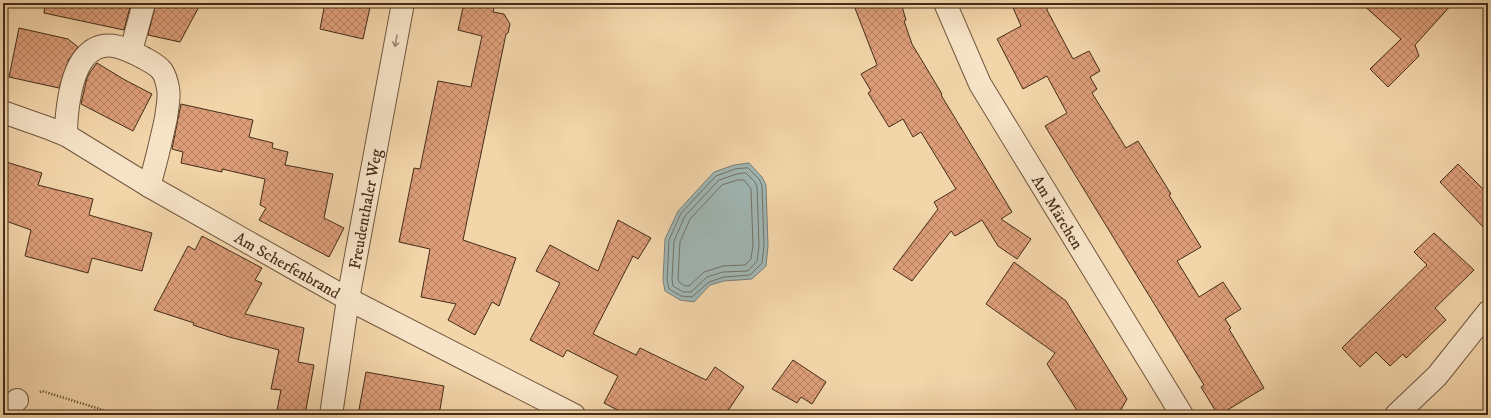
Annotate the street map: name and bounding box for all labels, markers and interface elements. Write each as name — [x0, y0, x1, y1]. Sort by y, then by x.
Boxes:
one-way arrow — [391, 34, 399, 47]
street label: Freudenthaler Weg — [345, 147, 387, 271]
street label: Am Märchen — [1027, 172, 1088, 254]
street label: Am Scherfenbrand — [231, 228, 344, 304]

